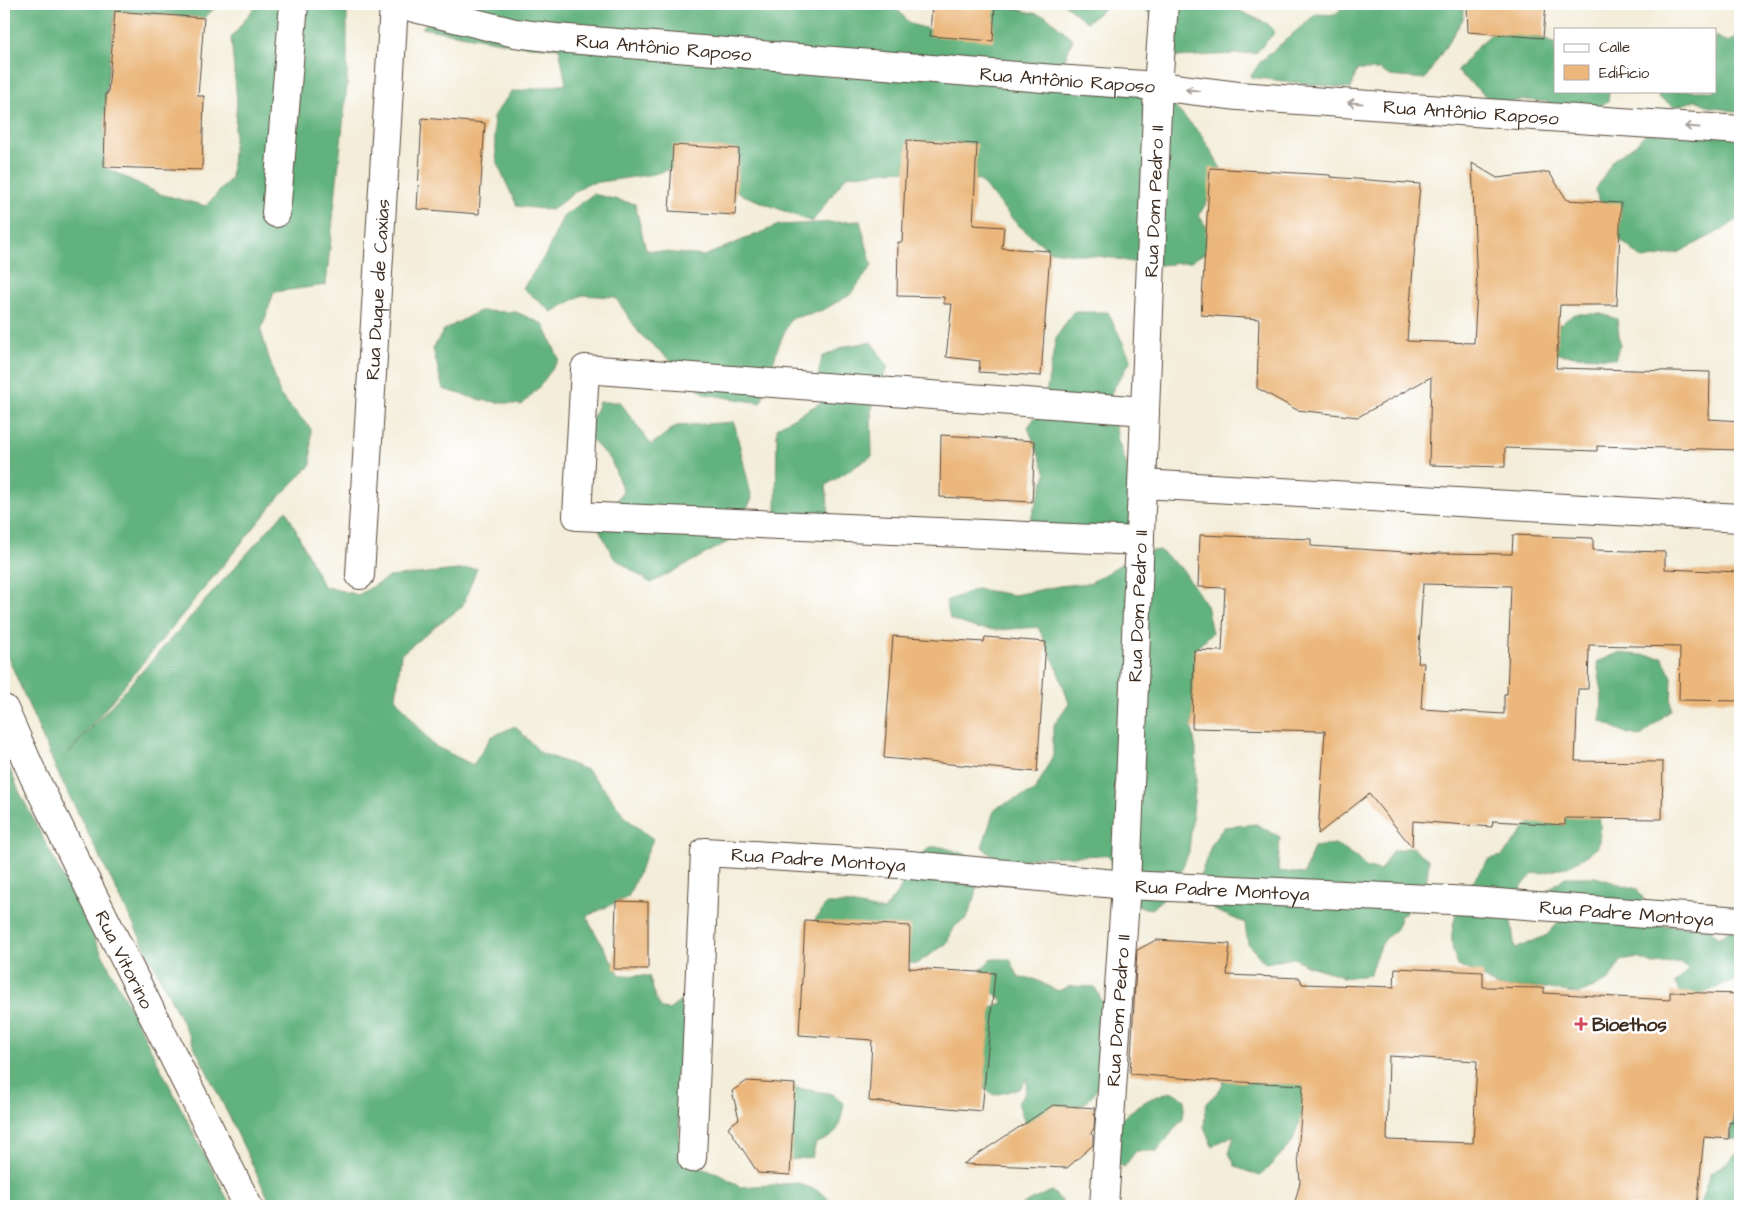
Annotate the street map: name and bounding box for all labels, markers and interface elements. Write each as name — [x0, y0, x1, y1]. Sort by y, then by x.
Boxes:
street label: Rua Antônio Raposo — [575, 28, 753, 69]
legend — [1554, 28, 1716, 92]
text: Calle — [1599, 37, 1630, 58]
street label: Rua Antônio Raposo — [979, 61, 1156, 101]
text: Edificio — [1599, 63, 1650, 84]
one-way arrow — [1185, 85, 1201, 95]
street label: Rua Antônio Raposo — [1382, 94, 1560, 133]
one-way arrow — [1347, 99, 1363, 108]
one-way arrow — [1684, 122, 1700, 132]
street label: Rua Dom Pedro II — [1138, 125, 1171, 278]
street label: Rua Duque de Caxias — [360, 198, 397, 381]
street label: Rua Dom Pedro II — [1122, 529, 1155, 683]
street label: Rua Padre Montoya — [730, 842, 907, 880]
street label: Rua Padre Montoya — [1134, 873, 1310, 909]
street label: Rua Padre Montoya — [1538, 894, 1715, 934]
street label: Rua Vitorino — [88, 906, 160, 1014]
street label: Rua Dom Pedro II — [1100, 934, 1138, 1088]
place label: Bioethos — [1592, 1012, 1667, 1039]
marker: Bioethos — [1574, 1017, 1588, 1031]

